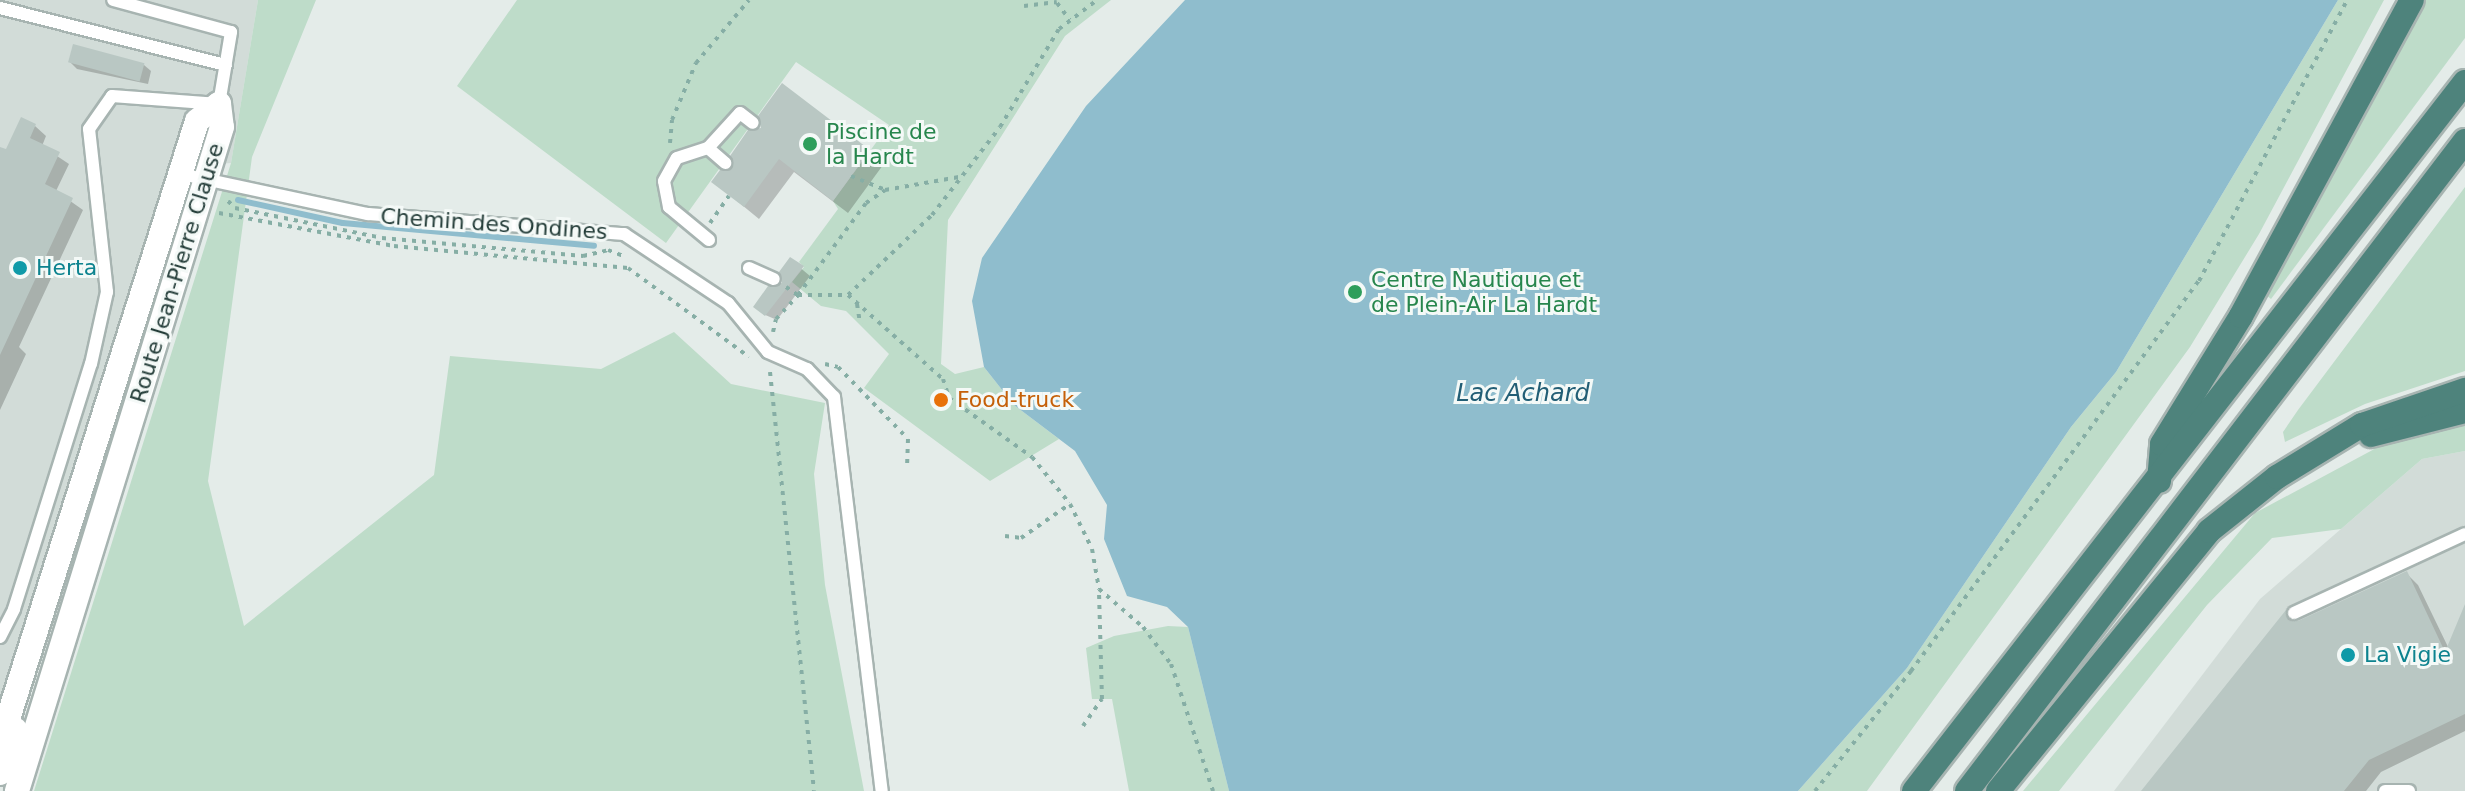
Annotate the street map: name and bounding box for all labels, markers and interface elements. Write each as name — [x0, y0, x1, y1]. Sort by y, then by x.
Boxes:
place label: Piscine de la Hardt — [826, 118, 937, 170]
marker: Piscine de la Hardt — [801, 135, 819, 153]
street label: Route Jean-Pierre Clause — [125, 140, 229, 406]
street label: Chemin des Ondines — [380, 203, 608, 245]
place label: Herta — [36, 255, 97, 281]
marker: Herta — [11, 259, 29, 277]
place label: Centre Nautique et de Plein-Air La Hardt — [1371, 266, 1597, 318]
marker: Centre Nautique et de Plein-Air La Hardt — [1346, 283, 1364, 301]
water label: Lac Achard — [1456, 380, 1590, 408]
place label: Food-truck — [957, 387, 1074, 413]
marker: Food-truck — [932, 391, 950, 409]
place label: La Vigie — [2364, 642, 2451, 668]
marker: La Vigie — [2339, 646, 2357, 664]

